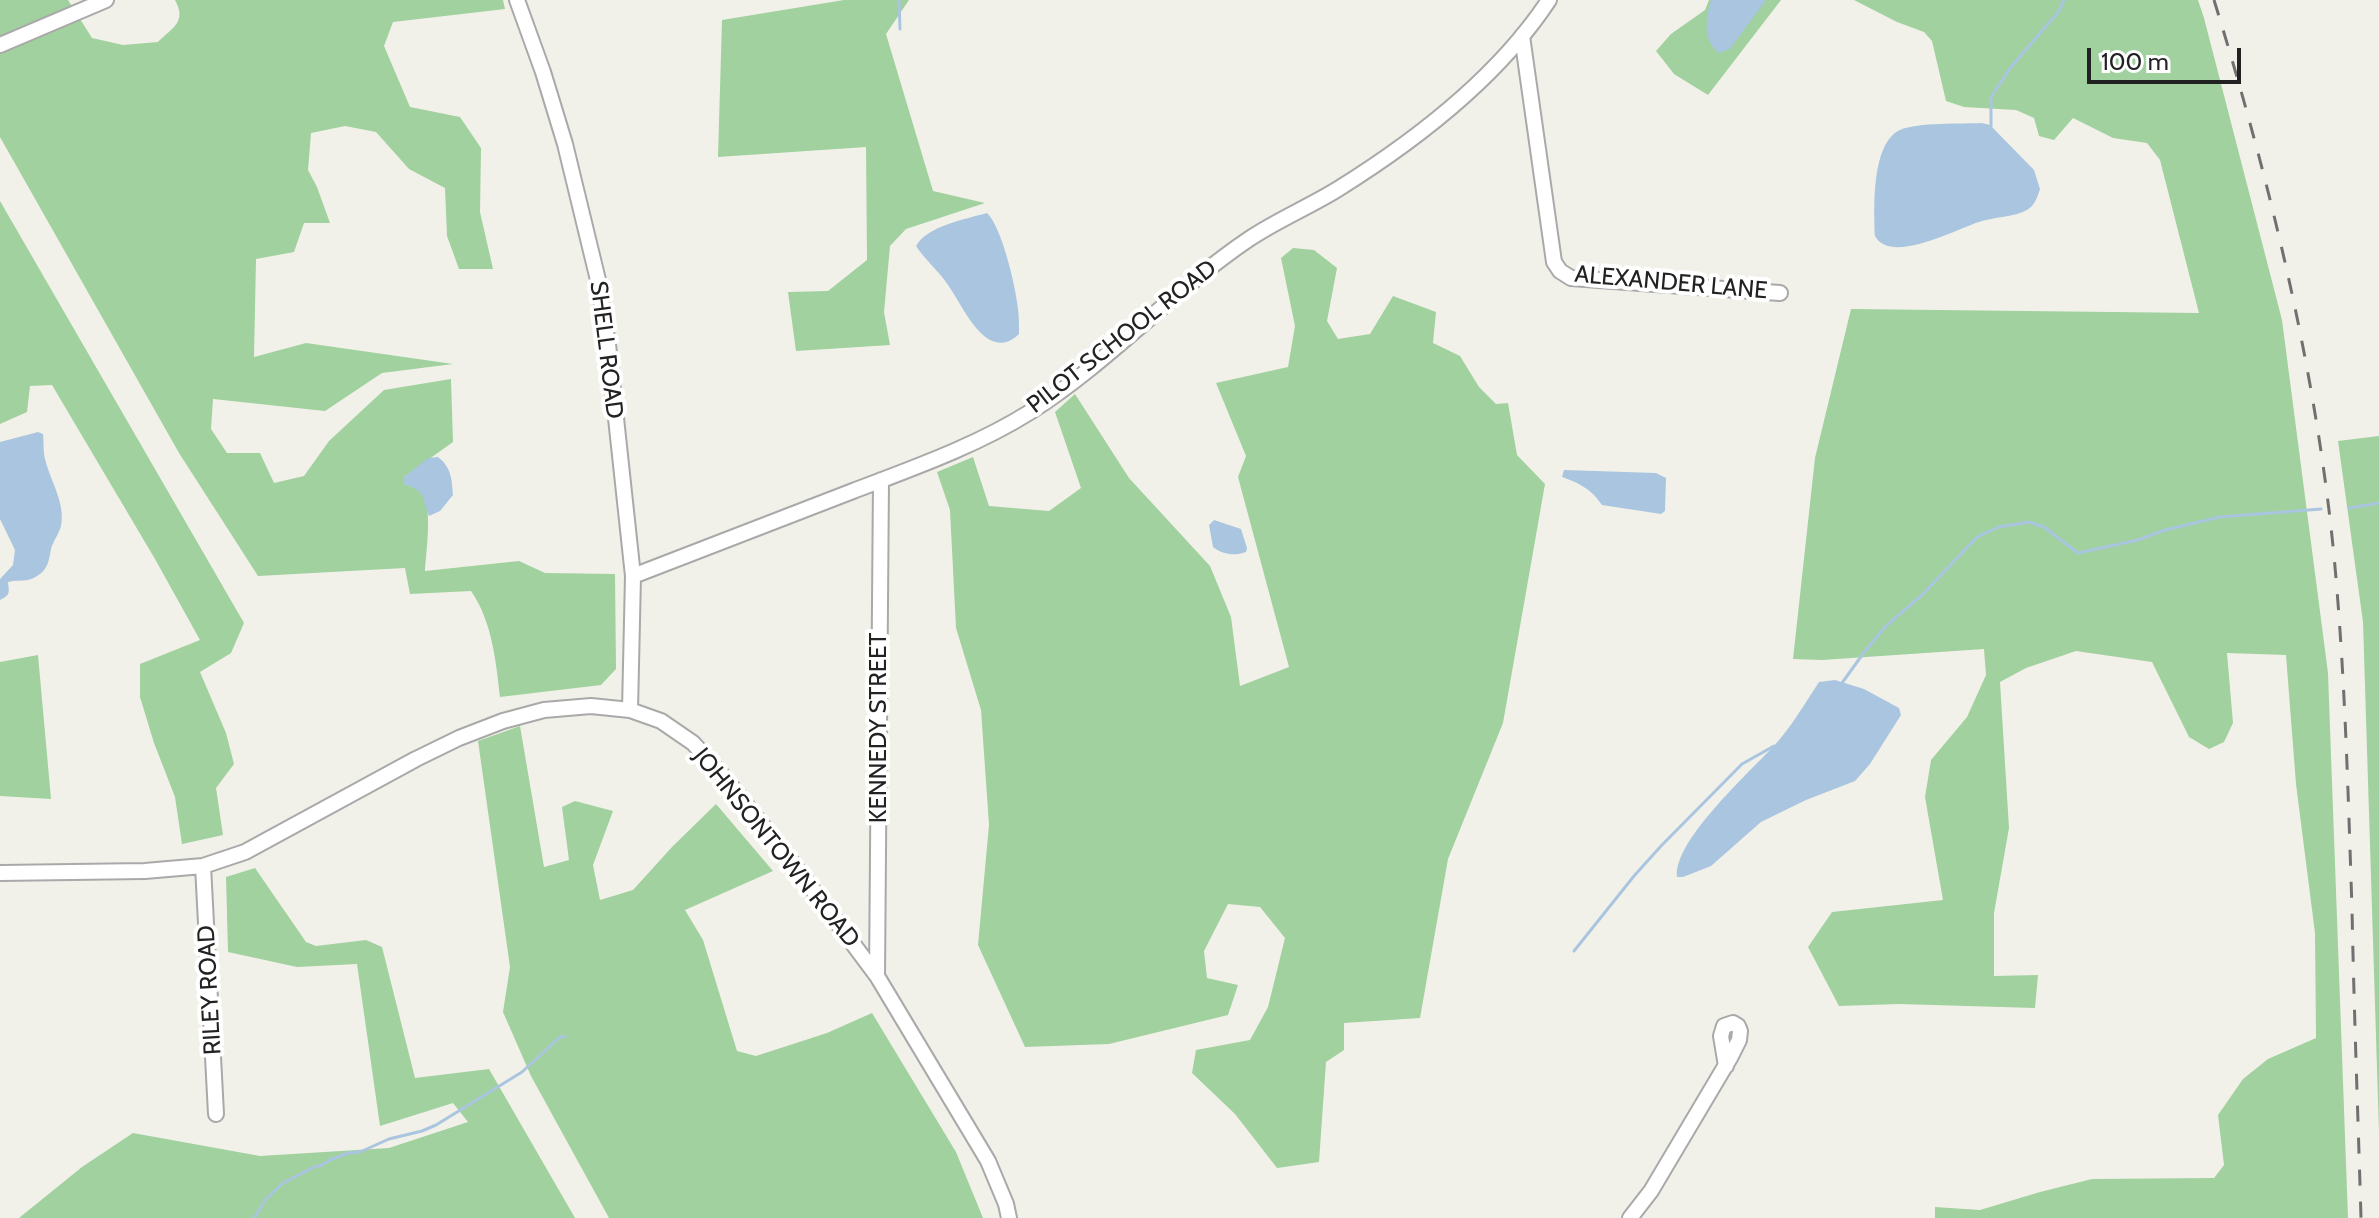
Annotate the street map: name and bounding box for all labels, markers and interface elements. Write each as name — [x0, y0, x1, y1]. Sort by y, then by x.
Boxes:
scale bar — [2091, 32, 2245, 82]
text: 100 m — [2101, 47, 2169, 76]
street label: PILOT SCHOOL ROAD — [1022, 254, 1222, 420]
street label: ALEXANDER LANE — [1573, 260, 1769, 306]
street label: SHELL ROAD — [583, 279, 629, 421]
street label: KENNEDY STREET — [865, 633, 893, 823]
street label: JOHNSONTOWN ROAD — [687, 742, 865, 954]
street label: RILEY ROAD — [192, 924, 228, 1056]

